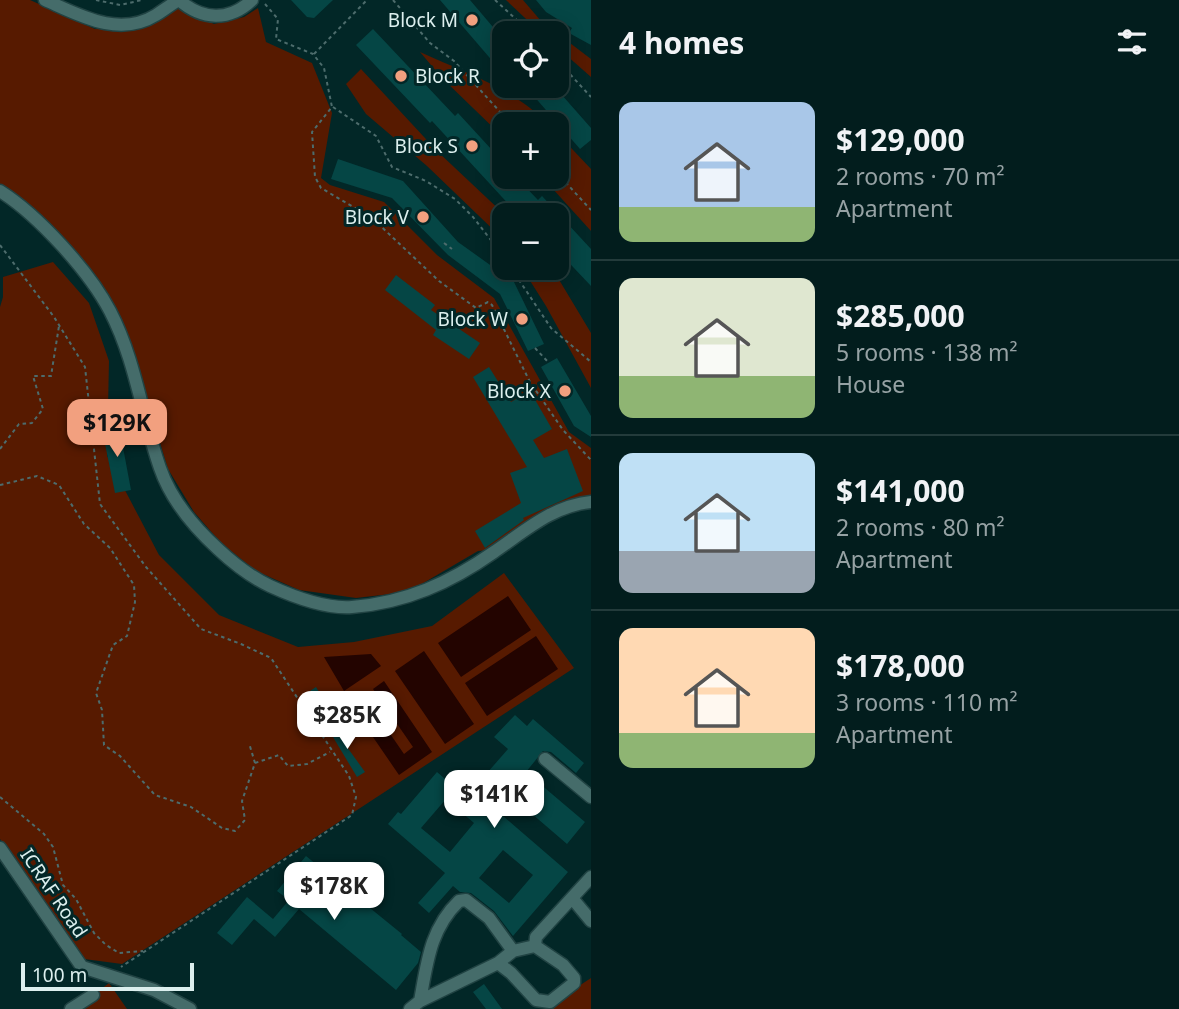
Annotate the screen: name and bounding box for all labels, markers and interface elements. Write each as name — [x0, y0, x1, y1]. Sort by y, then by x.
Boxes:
place label: Block M — [388, 7, 458, 33]
marker: Block M — [464, 12, 480, 28]
map controls — [492, 21, 569, 280]
button: locate — [492, 21, 569, 98]
text: 4 homes — [619, 22, 744, 63]
icon: filters — [1113, 23, 1151, 61]
place label: Block R — [415, 63, 480, 89]
marker: Block R — [393, 68, 409, 84]
button: + — [492, 112, 569, 189]
text: $129,000 — [836, 119, 965, 160]
icon: home — [675, 130, 759, 214]
place label: Block S — [395, 133, 458, 159]
marker: Block S — [464, 138, 480, 154]
text: 2 rooms · 70 m² — [836, 160, 1005, 192]
text: Apartment — [836, 192, 953, 224]
button: − — [492, 203, 569, 280]
place label: Block V — [345, 204, 410, 230]
marker: Block V — [415, 209, 431, 225]
text: $285,000 — [836, 295, 965, 336]
place label: Block W — [437, 306, 508, 332]
icon: home — [675, 306, 759, 390]
marker: Block W — [514, 311, 530, 327]
text: 5 rooms · 138 m² — [836, 336, 1018, 368]
text: House — [836, 368, 905, 400]
place label: Block X — [487, 378, 552, 404]
marker: Block X — [557, 383, 573, 399]
pin: $129K — [68, 400, 166, 459]
text: $129K — [83, 406, 151, 438]
text: $141,000 — [836, 470, 965, 511]
icon: home — [675, 481, 759, 565]
text: 2 rooms · 80 m² — [836, 511, 1005, 543]
text: Apartment — [836, 543, 953, 575]
text: $178,000 — [836, 645, 965, 686]
icon: home — [675, 656, 759, 740]
text: 3 rooms · 110 m² — [836, 686, 1018, 718]
pin: $285K — [298, 692, 396, 751]
text: $285K — [313, 698, 381, 730]
text: Apartment — [836, 718, 953, 750]
pin: $141K — [445, 770, 543, 830]
text: $141K — [460, 777, 528, 809]
street label: ICRAF Road — [14, 843, 94, 943]
pin: $178K — [285, 862, 383, 922]
text: $178K — [300, 869, 368, 901]
scale bar — [21, 960, 194, 992]
text: 100 m — [32, 962, 87, 988]

